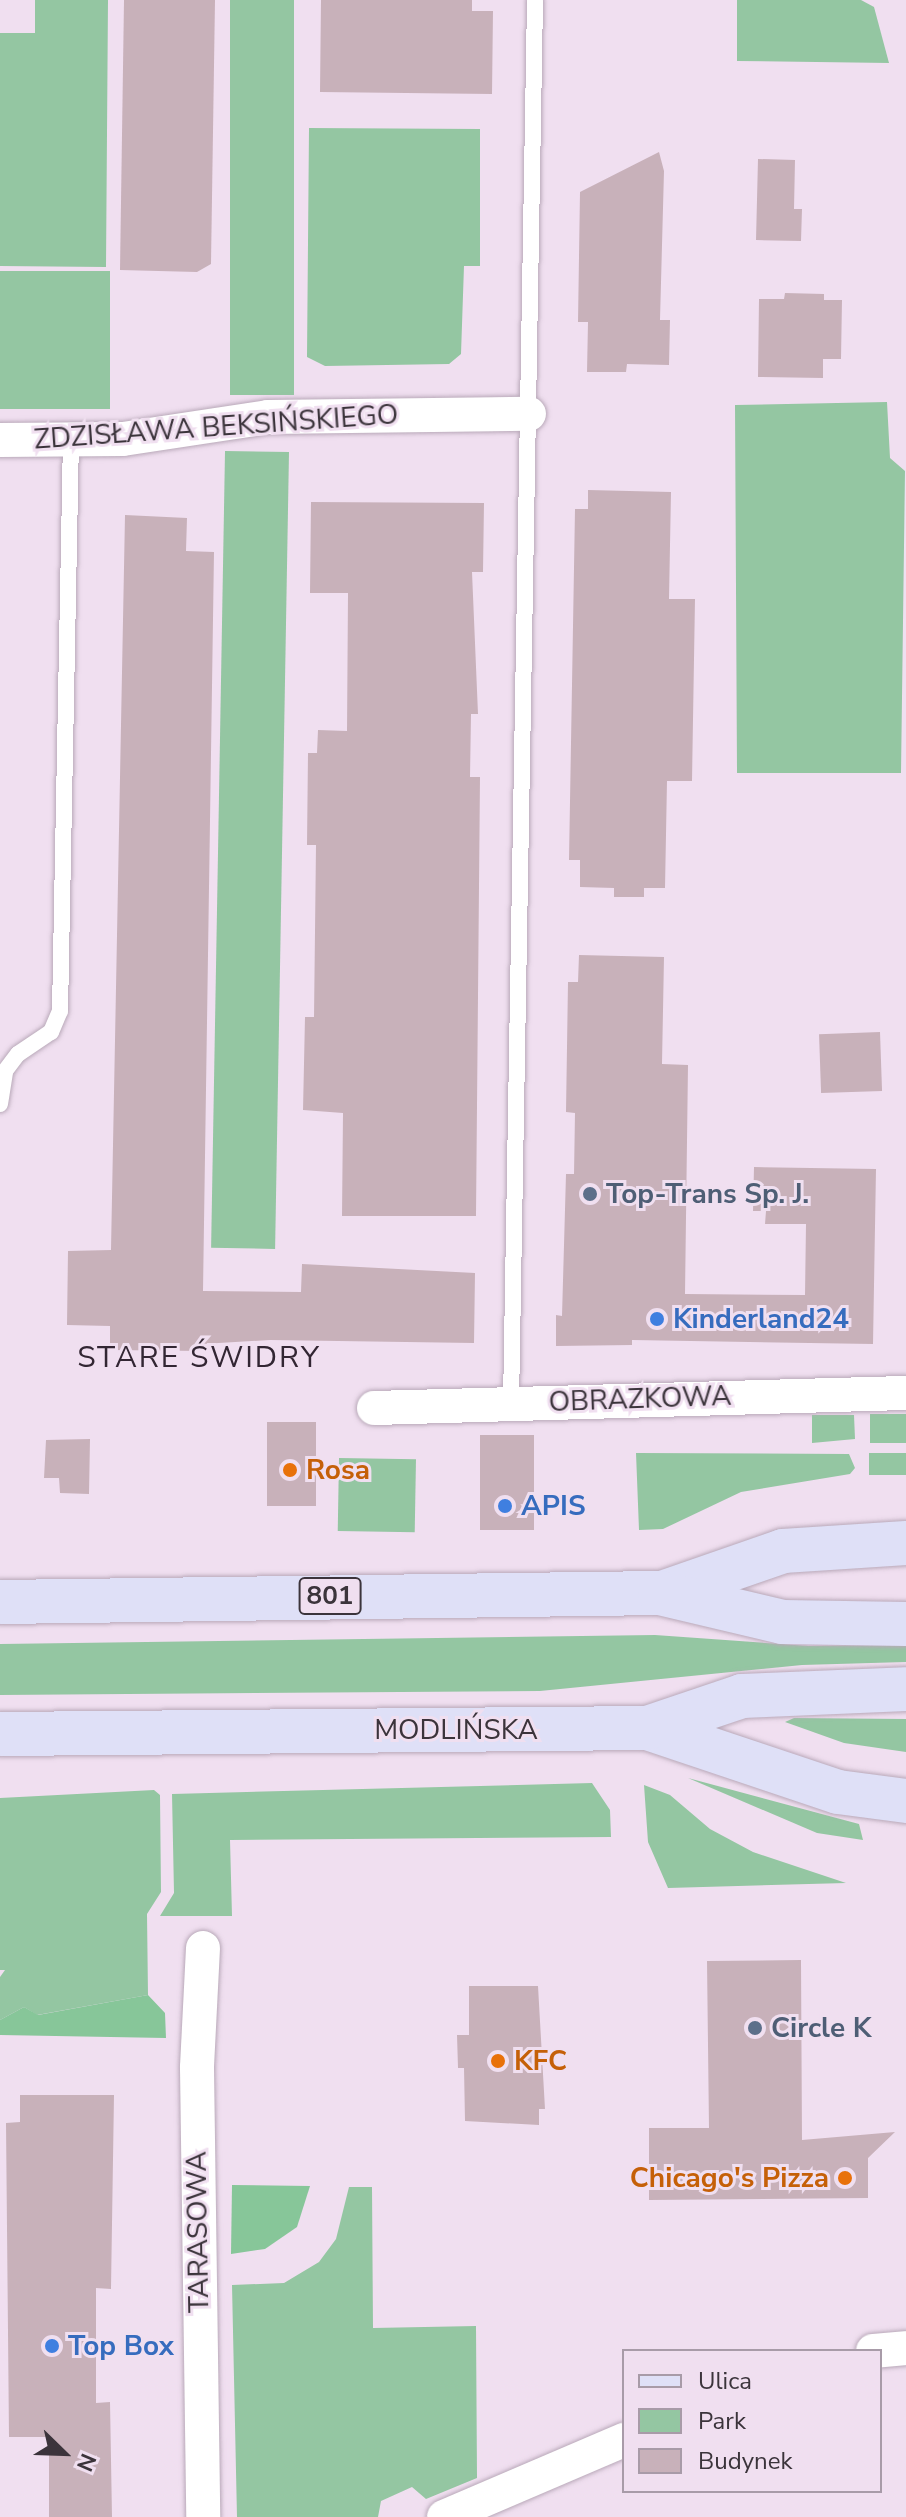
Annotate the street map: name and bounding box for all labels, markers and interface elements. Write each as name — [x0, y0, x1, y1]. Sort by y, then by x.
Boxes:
street label: ZDZISŁAWA BEKSIŃSKIEGO — [33, 398, 399, 456]
place label: Top-Trans Sp. J. — [606, 1177, 809, 1211]
marker: Top-Trans Sp. J. — [581, 1185, 599, 1203]
place label: Kinderland24 — [673, 1302, 849, 1336]
marker: Kinderland24 — [648, 1310, 666, 1328]
district label: STARE ŚWIDRY — [77, 1340, 321, 1376]
street label: OBRAZKOWA — [548, 1379, 732, 1419]
place label: Rosa — [306, 1453, 370, 1487]
marker: Rosa — [281, 1461, 299, 1479]
place label: APIS — [521, 1489, 586, 1523]
marker: APIS — [496, 1497, 514, 1515]
road number: 801 — [298, 1574, 362, 1618]
street label: MODLIŃSKA — [374, 1713, 538, 1747]
place label: Circle K — [771, 2011, 871, 2045]
marker: Circle K — [746, 2019, 764, 2037]
place label: KFC — [514, 2044, 567, 2078]
marker: KFC — [489, 2052, 507, 2070]
street label: TARASOWA — [180, 2151, 216, 2313]
place label: Chicago's Pizza — [630, 2161, 829, 2195]
marker: Chicago's Pizza — [836, 2169, 854, 2187]
place label: Top Box — [68, 2329, 174, 2363]
marker: Top Box — [43, 2337, 61, 2355]
legend — [622, 2349, 882, 2493]
text: Ulica — [698, 2365, 752, 2397]
text: Park — [698, 2405, 746, 2437]
north arrow — [24, 2413, 104, 2493]
text: Budynek — [698, 2445, 792, 2477]
text: N — [69, 2449, 103, 2476]

